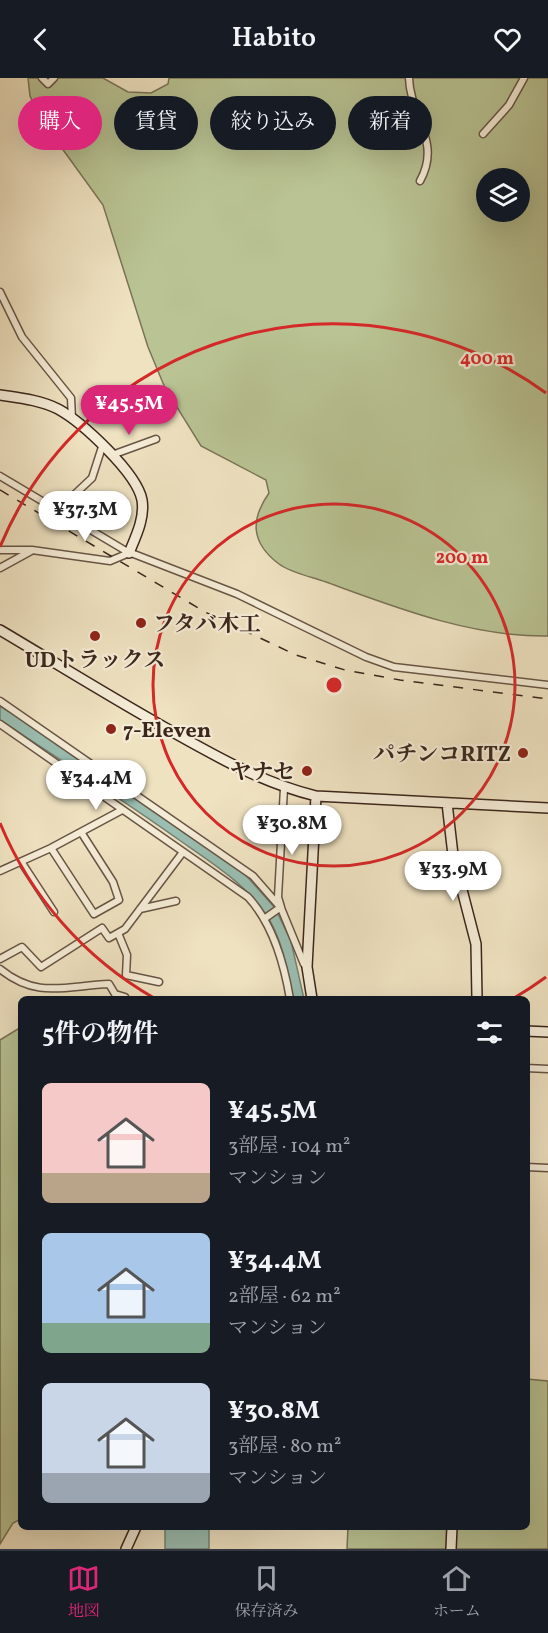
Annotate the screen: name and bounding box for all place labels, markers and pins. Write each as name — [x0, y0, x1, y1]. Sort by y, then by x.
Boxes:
pin: ¥45.5M — [80, 385, 178, 436]
pin: ¥37.3M — [36, 491, 134, 542]
place label: フタバ木工 — [153, 610, 261, 641]
marker: フタバ木工 — [134, 616, 148, 630]
marker: UDトラックス — [88, 629, 102, 643]
place label: UDトラックス — [25, 646, 165, 677]
centre of rings — [324, 675, 344, 695]
place label: 7-Eleven — [123, 716, 211, 747]
marker: 7-Eleven — [104, 722, 118, 736]
place label: パチンコRITZ — [373, 740, 511, 771]
marker: パチンコRITZ — [516, 746, 530, 760]
place label: ヤナセ — [229, 758, 295, 789]
pin: ¥34.4M — [47, 760, 145, 811]
marker: ヤナセ — [300, 764, 314, 778]
pin: ¥30.8M — [243, 805, 341, 856]
pin: ¥33.9M — [404, 851, 502, 902]

